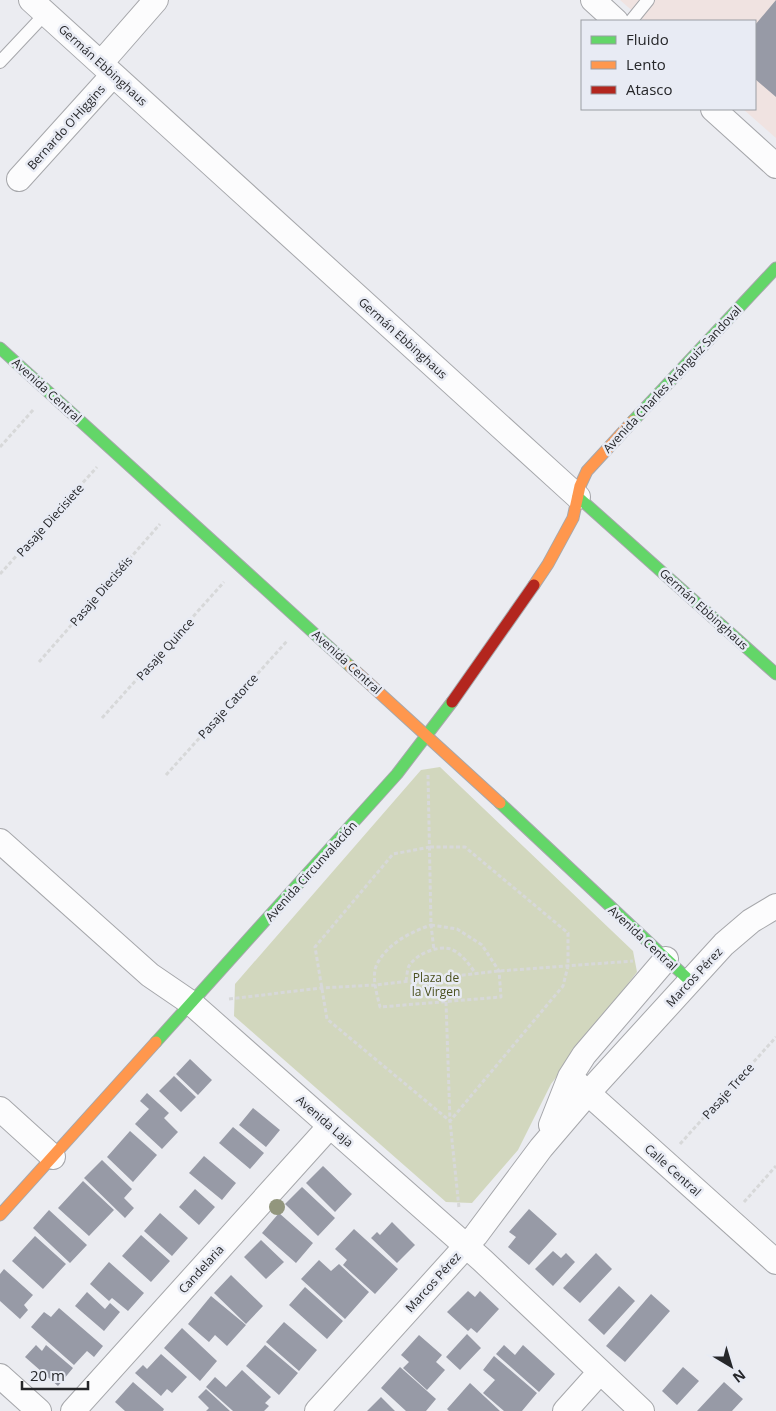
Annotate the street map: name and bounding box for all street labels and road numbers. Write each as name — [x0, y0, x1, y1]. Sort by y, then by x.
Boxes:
street label: Germán Ebbinghaus — [55, 21, 151, 110]
street label: Bernardo O'Higgins — [23, 81, 109, 173]
street label: Germán Ebbinghaus — [355, 294, 451, 383]
street label: Avenida Charles Aránguiz Sandoval — [599, 302, 745, 456]
street label: Avenida Central — [8, 354, 86, 426]
street label: Pasaje Diecisiete — [13, 480, 88, 560]
street label: Pasaje Dieciséis — [66, 552, 136, 630]
street label: Germán Ebbinghaus — [656, 565, 752, 654]
street label: Pasaje Quince — [132, 614, 198, 684]
street label: Avenida Central — [308, 626, 386, 698]
street label: Pasaje Catorce — [194, 670, 262, 742]
street label: Avenida Circunvalación — [261, 817, 361, 925]
street label: Avenida Central — [605, 902, 681, 974]
street label: Marcos Pérez — [662, 943, 726, 1010]
street label: Pasaje Trece — [698, 1059, 758, 1123]
street label: Avenida Laja — [293, 1091, 357, 1151]
street label: Calle Central — [641, 1140, 705, 1200]
street label: Candelaria — [175, 1241, 227, 1297]
street label: Marcos Pérez — [401, 1248, 465, 1316]

